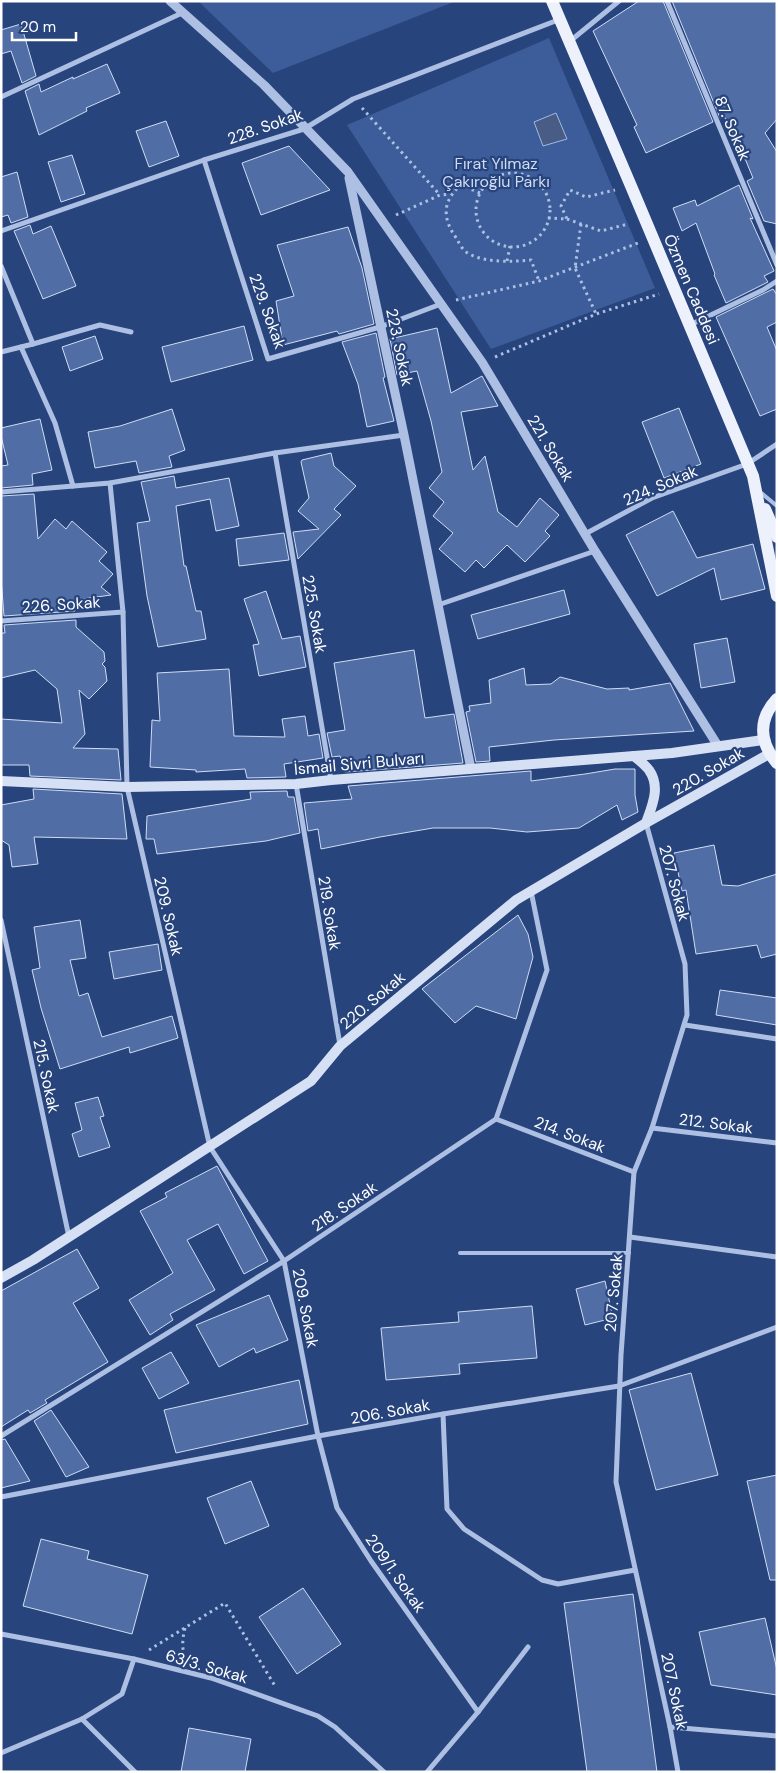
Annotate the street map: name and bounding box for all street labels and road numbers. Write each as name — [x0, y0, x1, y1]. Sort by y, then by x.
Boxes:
street label: 87. Sokak — [710, 93, 755, 164]
street label: 228. Sokak — [224, 104, 306, 149]
street label: Özmen Caddesi — [659, 231, 724, 347]
street label: 229. Sokak — [244, 271, 291, 352]
street label: 223. Sokak — [381, 306, 418, 388]
street label: 221. Sokak — [522, 411, 579, 486]
street label: 224. Sokak — [620, 460, 701, 511]
street label: 225. Sokak — [297, 573, 332, 655]
street label: 226. Sokak — [21, 591, 101, 618]
street label: 220. Sokak — [669, 742, 748, 800]
street label: İsmail Sivri Bulvarı — [293, 747, 425, 780]
street label: 207. Sokak — [654, 843, 695, 924]
street label: 209. Sokak — [149, 875, 188, 958]
street label: 219. Sokak — [313, 875, 346, 952]
street label: 220. Sokak — [335, 967, 410, 1034]
street label: 215. Sokak — [28, 1037, 65, 1115]
street label: 212. Sokak — [678, 1109, 754, 1138]
street label: 214. Sokak — [531, 1111, 609, 1158]
street label: 218. Sokak — [307, 1177, 381, 1236]
street label: 207. Sokak — [600, 1253, 627, 1333]
street label: 209. Sokak — [288, 1267, 323, 1350]
street label: 206. Sokak — [349, 1394, 431, 1429]
street label: 209/1. Sokak — [361, 1530, 430, 1617]
street label: 63/3. Sokak — [163, 1645, 251, 1688]
street label: 207. Sokak — [656, 1651, 693, 1732]

